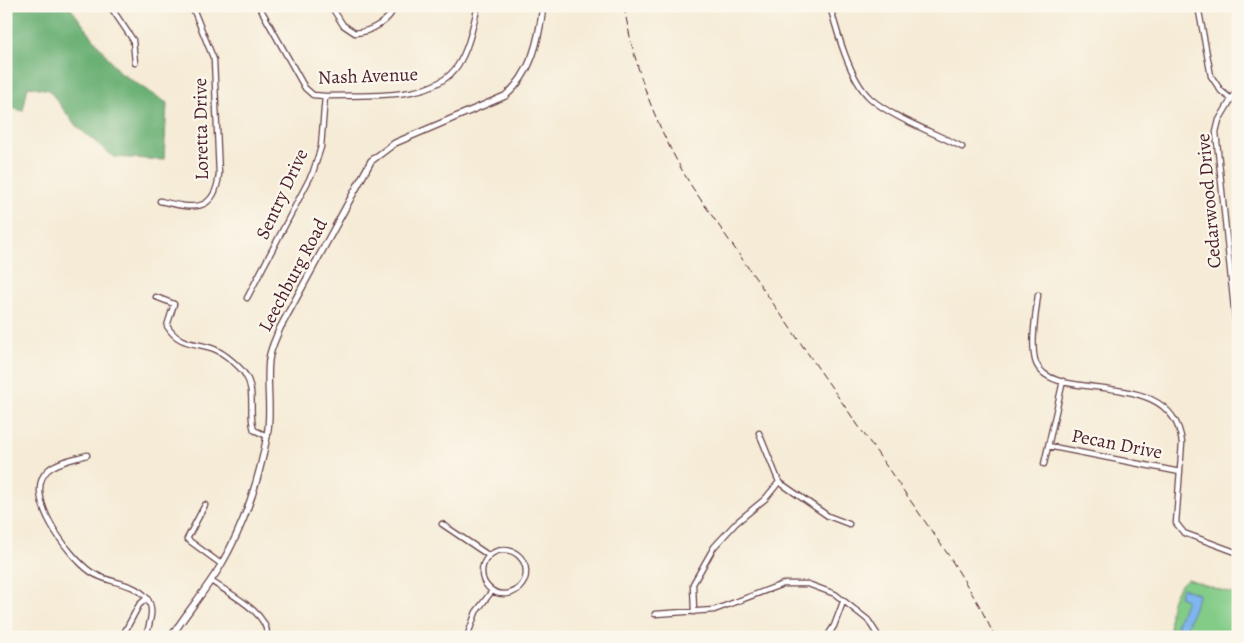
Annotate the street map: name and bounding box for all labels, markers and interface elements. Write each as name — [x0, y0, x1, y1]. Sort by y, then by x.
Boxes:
street label: Nash Avenue — [317, 61, 419, 91]
street label: Loretta Drive — [187, 78, 215, 180]
street label: Cedarwood Drive — [1190, 132, 1228, 270]
street label: Sentry Drive — [250, 144, 314, 244]
street label: Leechburg Road — [252, 213, 334, 336]
street label: Pecan Drive — [1070, 422, 1164, 466]

